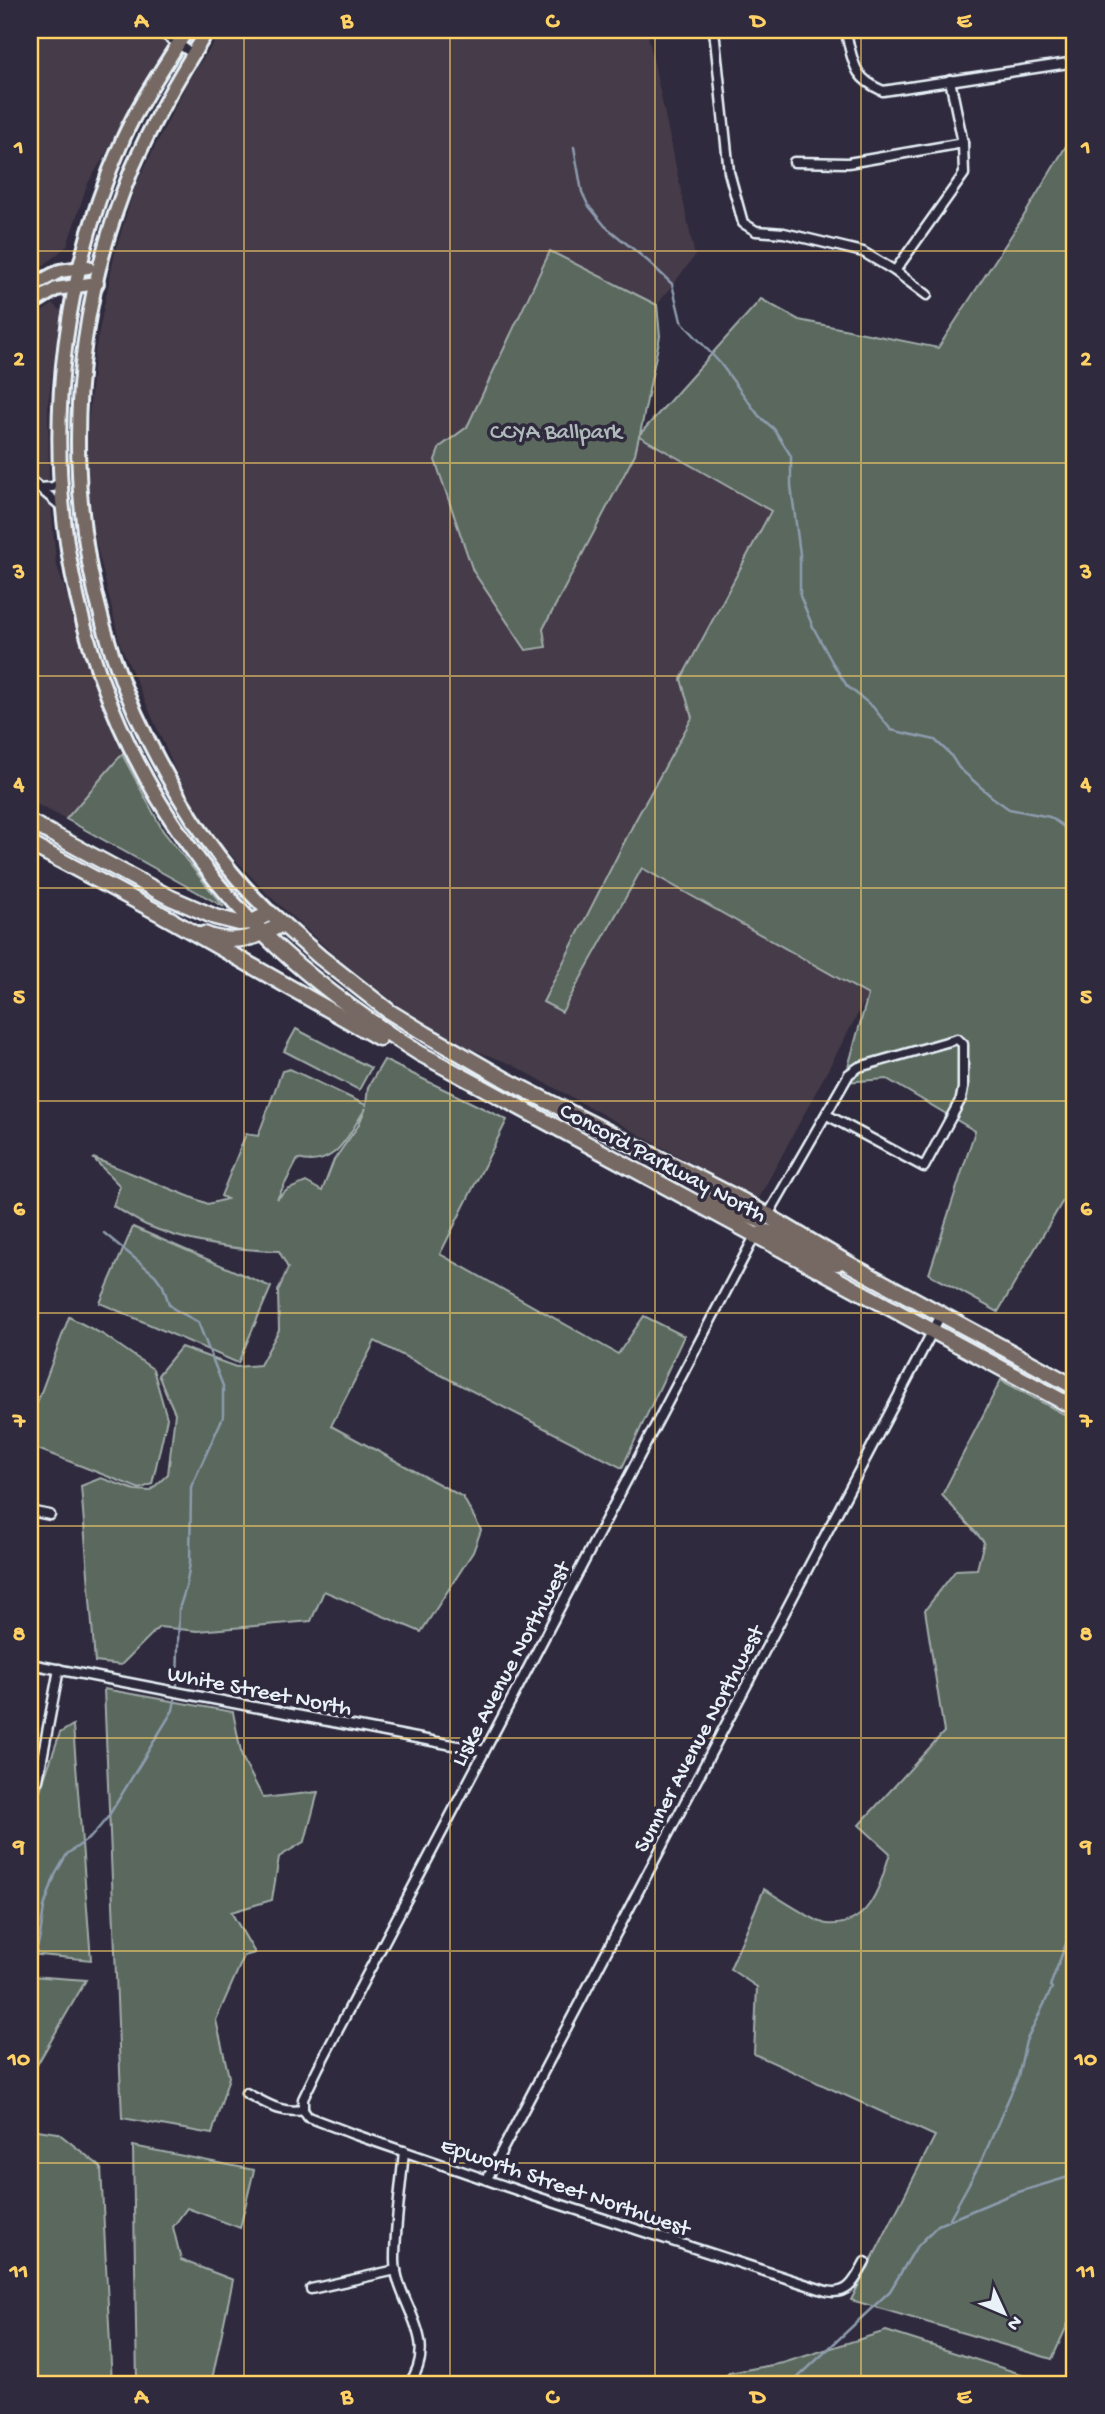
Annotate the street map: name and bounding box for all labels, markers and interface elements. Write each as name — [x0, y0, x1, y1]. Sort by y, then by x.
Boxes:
text: A — [133, 9, 149, 36]
text: B — [340, 9, 354, 36]
text: C — [546, 9, 561, 36]
text: D — [749, 9, 767, 36]
text: E — [957, 9, 973, 36]
text: 1 — [13, 135, 24, 162]
text: 1 — [1080, 135, 1091, 162]
text: 2 — [13, 347, 25, 374]
text: 2 — [1080, 347, 1092, 374]
park label: CCYA Ballpark — [490, 420, 625, 447]
text: 3 — [12, 560, 25, 587]
text: 3 — [1079, 560, 1092, 587]
text: 4 — [13, 772, 25, 799]
text: 4 — [1080, 772, 1092, 799]
text: 5 — [13, 985, 25, 1012]
text: 5 — [1080, 985, 1092, 1012]
street label: Concord Parkway North — [554, 1098, 770, 1230]
text: 6 — [13, 1197, 26, 1224]
text: 6 — [1080, 1197, 1093, 1224]
text: 7 — [12, 1409, 26, 1436]
text: 7 — [1079, 1409, 1093, 1436]
street label: Liske Avenue Northwest — [447, 1556, 578, 1772]
street label: Sumner Avenue Northwest — [629, 1620, 772, 1858]
text: 8 — [13, 1622, 26, 1649]
text: 8 — [1080, 1622, 1093, 1649]
street label: White Street North — [165, 1661, 354, 1724]
text: 9 — [12, 1834, 25, 1861]
text: 9 — [1079, 1834, 1092, 1861]
text: 10 — [7, 2047, 30, 2074]
text: 10 — [1074, 2047, 1097, 2074]
street label: Epworth Street Northwest — [437, 2133, 695, 2244]
text: 11 — [9, 2259, 28, 2286]
text: 11 — [1076, 2259, 1095, 2286]
north arrow — [968, 2278, 1038, 2348]
text: N — [1001, 2310, 1026, 2335]
text: A — [133, 2385, 149, 2412]
text: B — [340, 2385, 354, 2412]
text: C — [546, 2385, 561, 2412]
text: D — [749, 2385, 767, 2412]
text: E — [957, 2385, 973, 2412]

